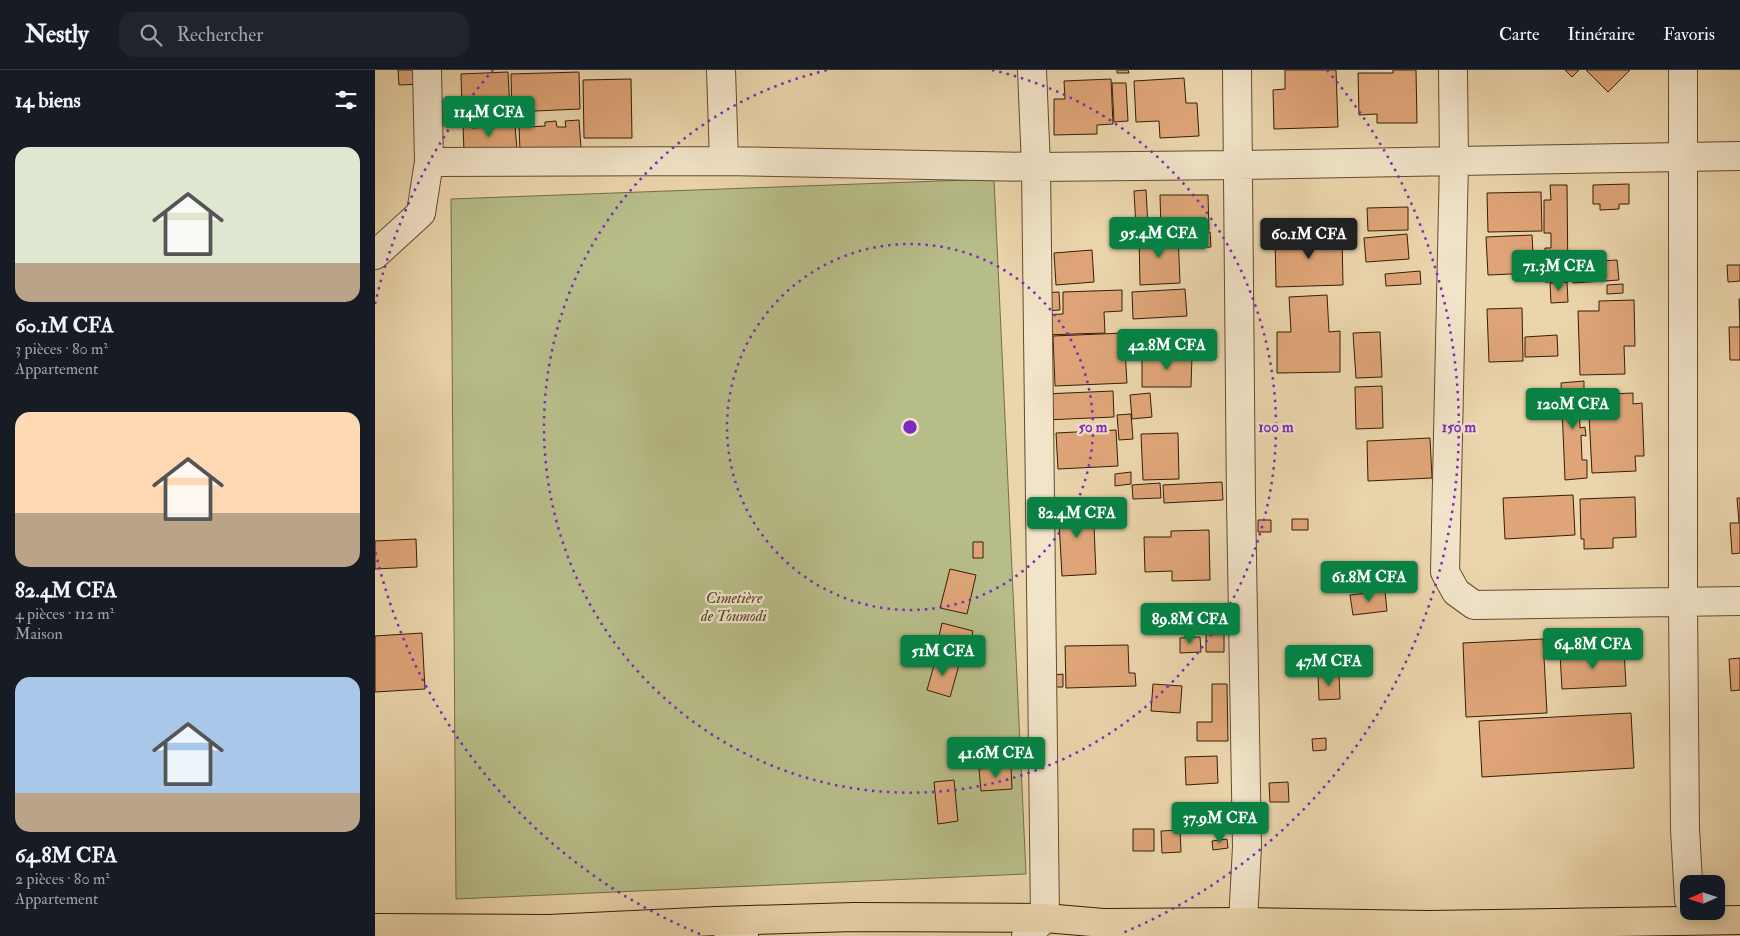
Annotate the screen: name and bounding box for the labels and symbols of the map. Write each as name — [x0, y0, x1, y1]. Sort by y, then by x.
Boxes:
pin: 114M CFA — [437, 96, 541, 138]
pin: 95.4M CFA — [1102, 216, 1216, 259]
pin: 60.1M CFA — [1252, 218, 1366, 260]
pin: 71.3M CFA — [1502, 250, 1616, 292]
pin: 42.8M CFA — [1110, 328, 1224, 371]
pin: 120M CFA — [1521, 388, 1625, 430]
centre of rings — [901, 418, 919, 436]
text: 50 m — [1079, 418, 1108, 437]
text: 100 m — [1258, 418, 1294, 437]
text: 150 m — [1442, 418, 1476, 437]
pin: 82.4M CFA — [1020, 496, 1134, 539]
pin: 61.8M CFA — [1312, 560, 1426, 603]
park label: Cimetière de Toumodi — [700, 588, 768, 626]
pin: 89.8M CFA — [1133, 602, 1247, 645]
pin: 64.8M CFA — [1536, 628, 1650, 670]
pin: 51M CFA — [897, 634, 989, 677]
pin: 47M CFA — [1283, 644, 1375, 687]
pin: 41.6M CFA — [939, 736, 1053, 779]
pin: 37.9M CFA — [1163, 802, 1277, 844]
north arrow — [1680, 875, 1725, 920]

